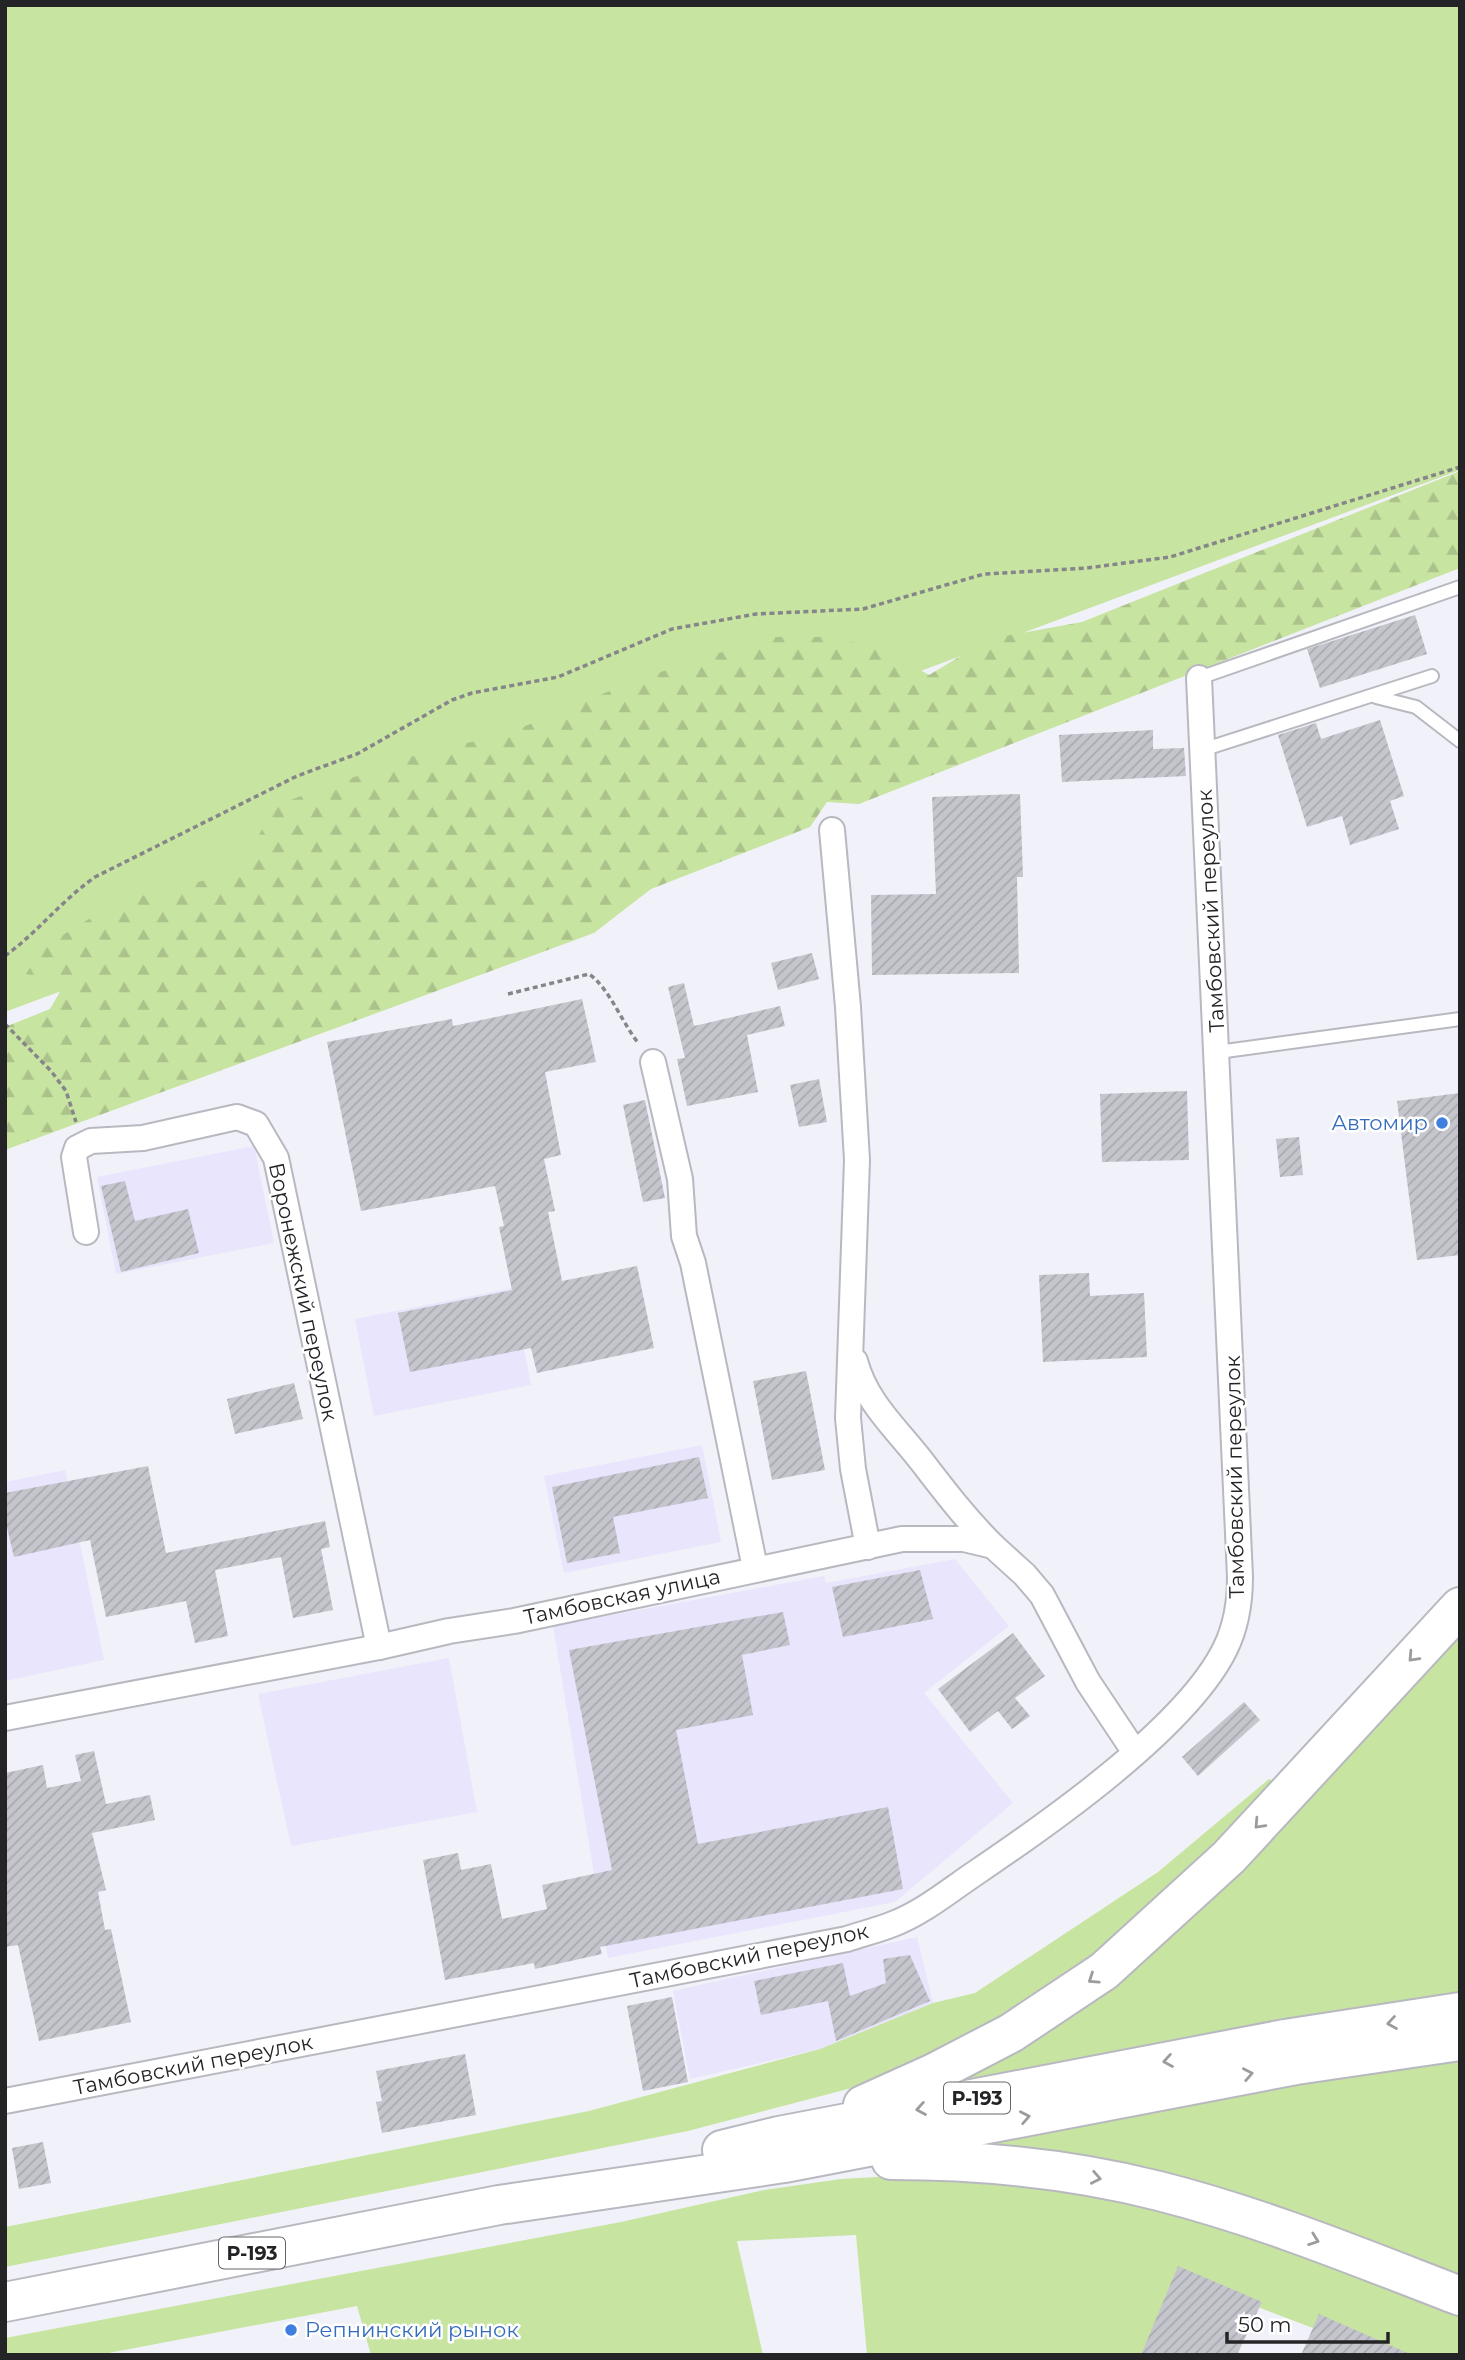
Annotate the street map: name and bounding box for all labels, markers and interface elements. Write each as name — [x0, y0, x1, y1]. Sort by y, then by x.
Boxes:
street label: Тамбовский переулок — [1192, 789, 1229, 1033]
place label: Автомир — [1331, 1110, 1428, 1135]
marker: Автомир — [1434, 1115, 1450, 1131]
street label: Воронежский переулок — [264, 1160, 343, 1423]
street label: Тамбовский переулок — [1220, 1355, 1249, 1599]
street label: Тамбовская улица — [521, 1563, 723, 1630]
one-way arrow — [1409, 1649, 1422, 1662]
one-way arrow — [1255, 1816, 1268, 1829]
street label: Тамбовский переулок — [627, 1918, 871, 1993]
one-way arrow — [1087, 1970, 1100, 1983]
one-way arrow — [1387, 2015, 1398, 2030]
street label: Тамбовский переулок — [71, 2029, 315, 2100]
one-way arrow — [1162, 2053, 1174, 2068]
one-way arrow — [1242, 2067, 1254, 2082]
road number: Р-193 — [944, 2082, 1010, 2114]
one-way arrow — [915, 2101, 927, 2116]
one-way arrow — [1019, 2110, 1031, 2125]
one-way arrow — [1090, 2169, 1102, 2184]
one-way arrow — [1308, 2232, 1320, 2246]
road number: Р-193 — [219, 2238, 285, 2268]
scale bar — [1227, 2300, 1388, 2344]
text: 50 m — [1238, 2312, 1292, 2337]
place label: Репнинский рынок — [305, 2317, 519, 2342]
marker: Репнинский рынок — [283, 2322, 299, 2338]

